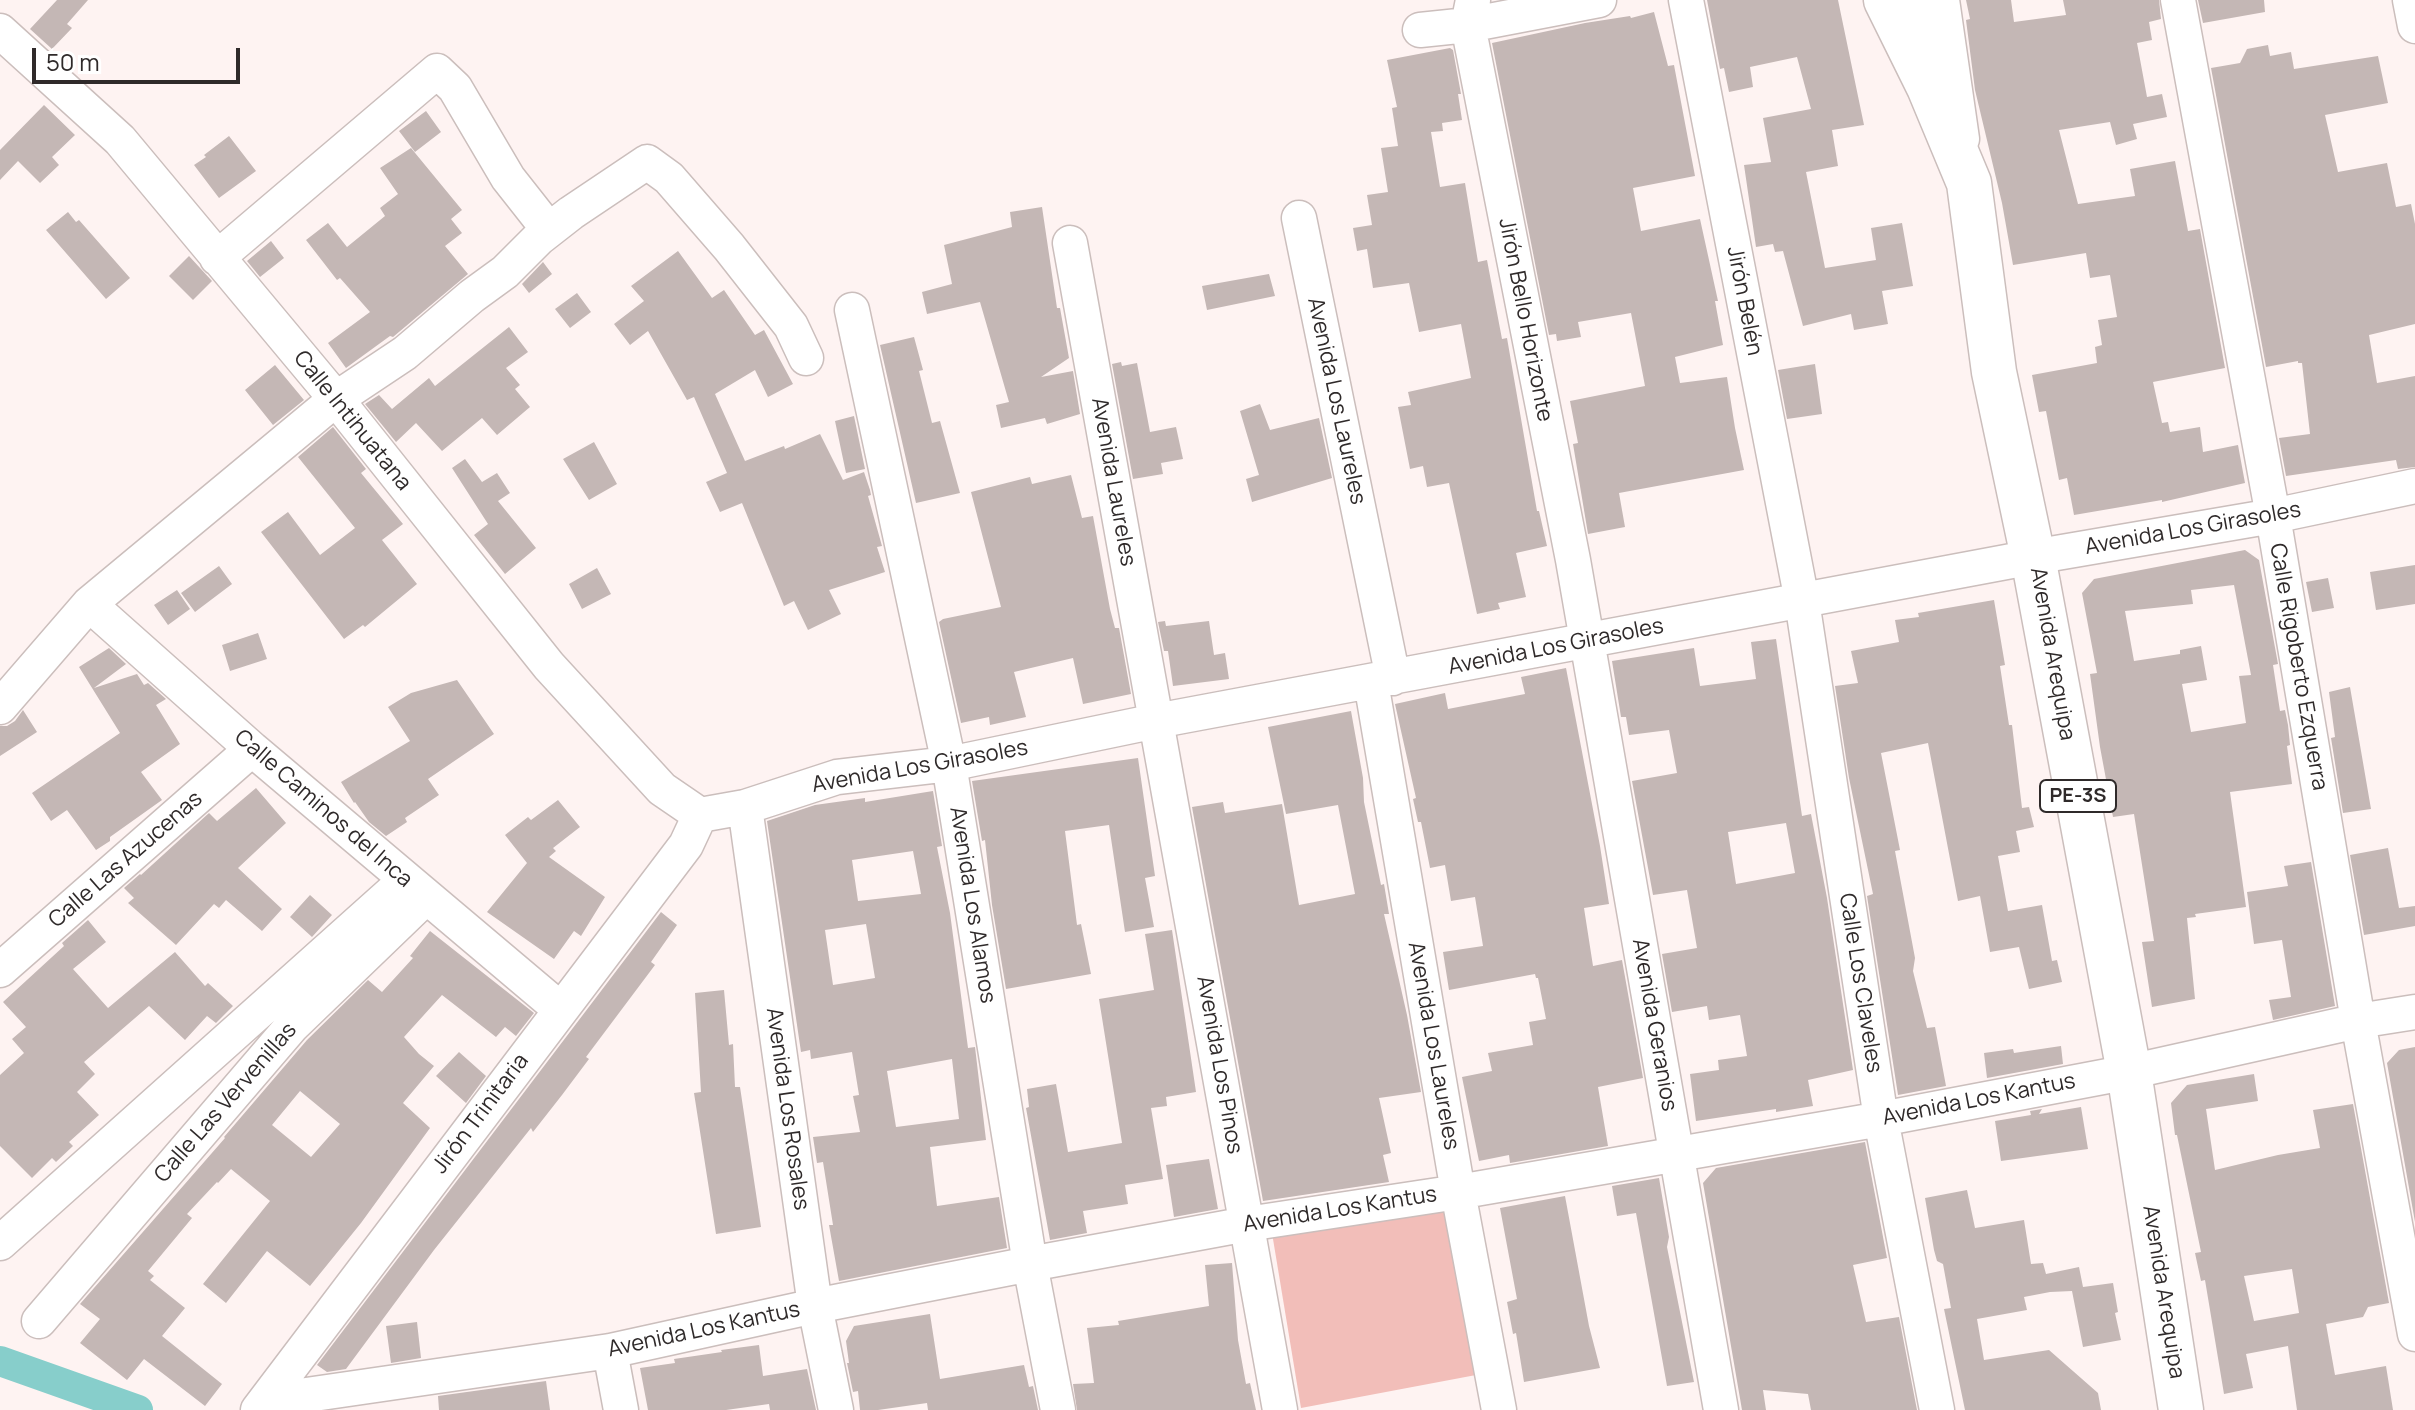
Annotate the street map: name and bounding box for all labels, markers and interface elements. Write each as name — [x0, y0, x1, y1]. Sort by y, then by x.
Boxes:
scale bar — [36, 32, 244, 82]
text: 50 m — [46, 45, 100, 78]
street label: Jirón Bello Horizonte — [1492, 216, 1558, 424]
street label: Jirón Belén — [1720, 244, 1768, 358]
street label: Avenida Los Laureles — [1301, 295, 1371, 507]
street label: Calle Intihuatana — [288, 346, 416, 496]
street label: Avenida Laureles — [1085, 396, 1141, 568]
street label: Avenida Los Girasoles — [2083, 497, 2303, 561]
street label: Calle Rigoberto Ezquerra — [2263, 541, 2333, 793]
street label: Avenida Arequipa — [2024, 565, 2080, 743]
street label: Avenida Los Girasoles — [1446, 613, 1666, 681]
street label: Calle Caminos del Inca — [229, 725, 417, 893]
street label: Avenida Los Girasoles — [810, 735, 1030, 799]
road number: PE-3S — [2040, 780, 2116, 812]
street label: Calle Las Azucenas — [44, 786, 208, 934]
street label: Avenida Los Alamos — [943, 805, 1001, 1005]
street label: Calle Los Claveles — [1833, 891, 1887, 1075]
street label: Avenida Geranios — [1626, 937, 1682, 1113]
street label: Avenida Los Laureles — [1402, 940, 1464, 1152]
street label: Avenida Los Pinos — [1190, 974, 1248, 1156]
street label: Avenida Los Rosales — [760, 1006, 814, 1212]
street label: Calle Las Vervenillas — [149, 1018, 303, 1188]
street label: Jirón Trinitaria — [427, 1049, 535, 1179]
street label: Avenida Los Kantus — [1880, 1068, 2078, 1132]
street label: Avenida Los Kantus — [1241, 1182, 1439, 1238]
street label: Avenida Arequipa — [2136, 1203, 2190, 1381]
street label: Avenida Los Kantus — [605, 1297, 803, 1363]

